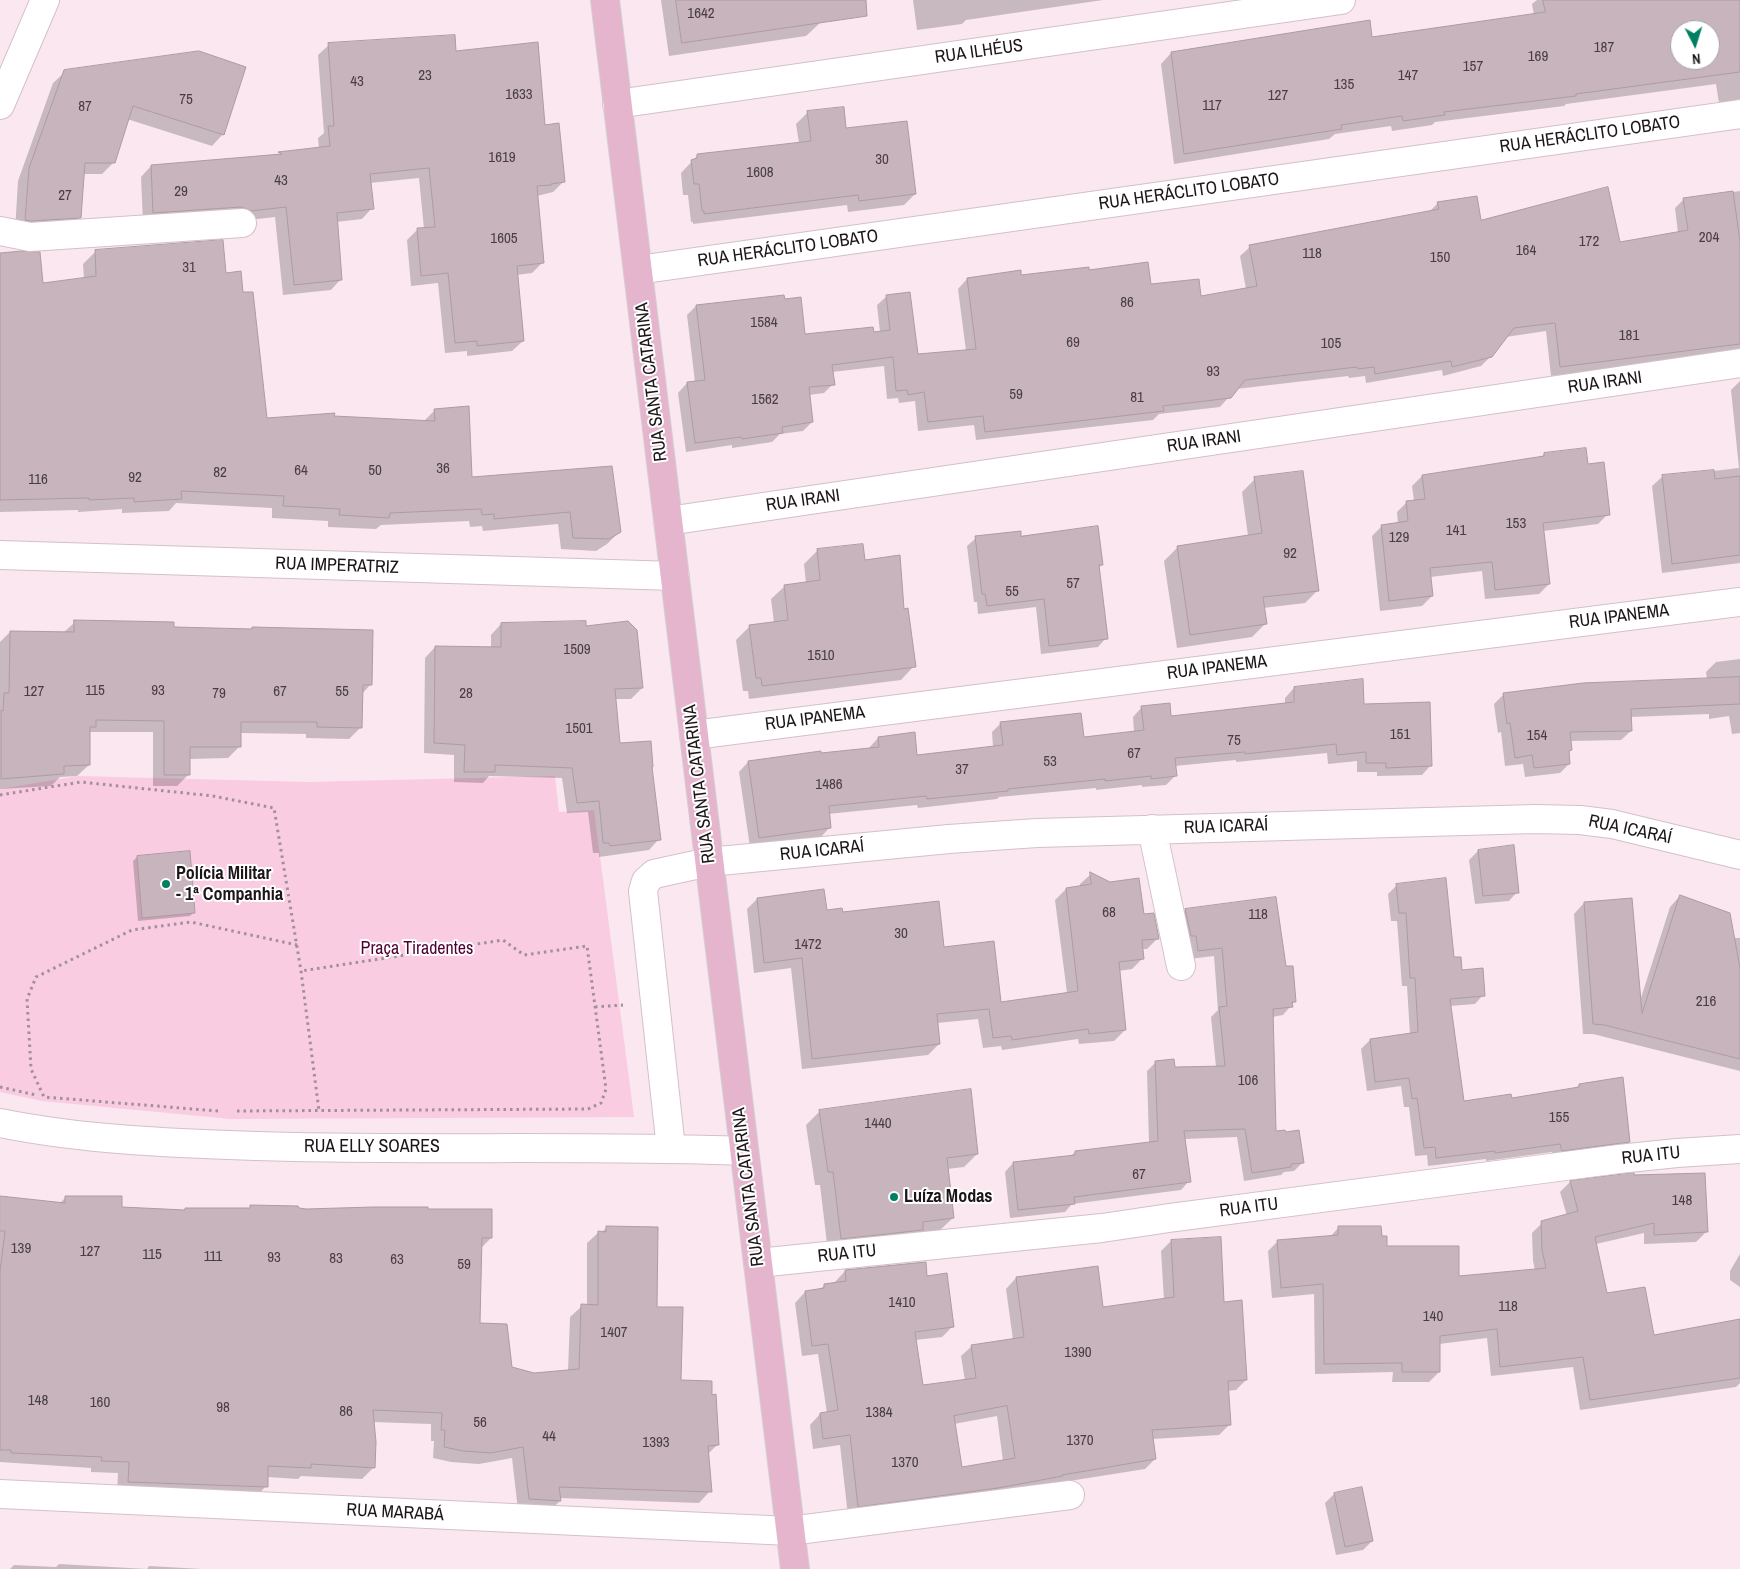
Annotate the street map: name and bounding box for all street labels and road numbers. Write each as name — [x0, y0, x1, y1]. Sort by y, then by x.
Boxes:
street label: RUA ILHÉUS — [934, 35, 1024, 69]
street label: RUA HERÁCLITO LOBATO — [1498, 112, 1682, 158]
street label: RUA HERÁCLITO LOBATO — [1097, 169, 1281, 215]
street label: RUA HERÁCLITO LOBATO — [696, 226, 880, 272]
street label: RUA SANTA CATARINA — [632, 301, 672, 463]
street label: RUA IRANI — [1567, 367, 1643, 399]
street label: RUA IRANI — [1166, 426, 1242, 458]
street label: RUA IRANI — [765, 485, 841, 517]
street label: RUA IMPERATRIZ — [275, 553, 399, 579]
street label: RUA IPANEMA — [1568, 600, 1670, 634]
street label: RUA IPANEMA — [1166, 651, 1268, 685]
street label: RUA IPANEMA — [764, 702, 866, 736]
street label: RUA SANTA CATARINA — [680, 703, 720, 865]
street label: RUA ICARAÍ — [1586, 811, 1674, 849]
street label: RUA ICARAÍ — [1183, 815, 1269, 839]
street label: RUA ICARAÍ — [779, 836, 865, 866]
street label: RUA SANTA CATARINA — [729, 1106, 769, 1268]
street label: RUA ELLY SOARES — [304, 1136, 440, 1158]
street label: RUA ITU — [1621, 1142, 1681, 1170]
street label: RUA ITU — [1218, 1194, 1280, 1222]
street label: RUA ITU — [817, 1240, 877, 1268]
street label: RUA MARABÁ — [346, 1500, 444, 1526]

